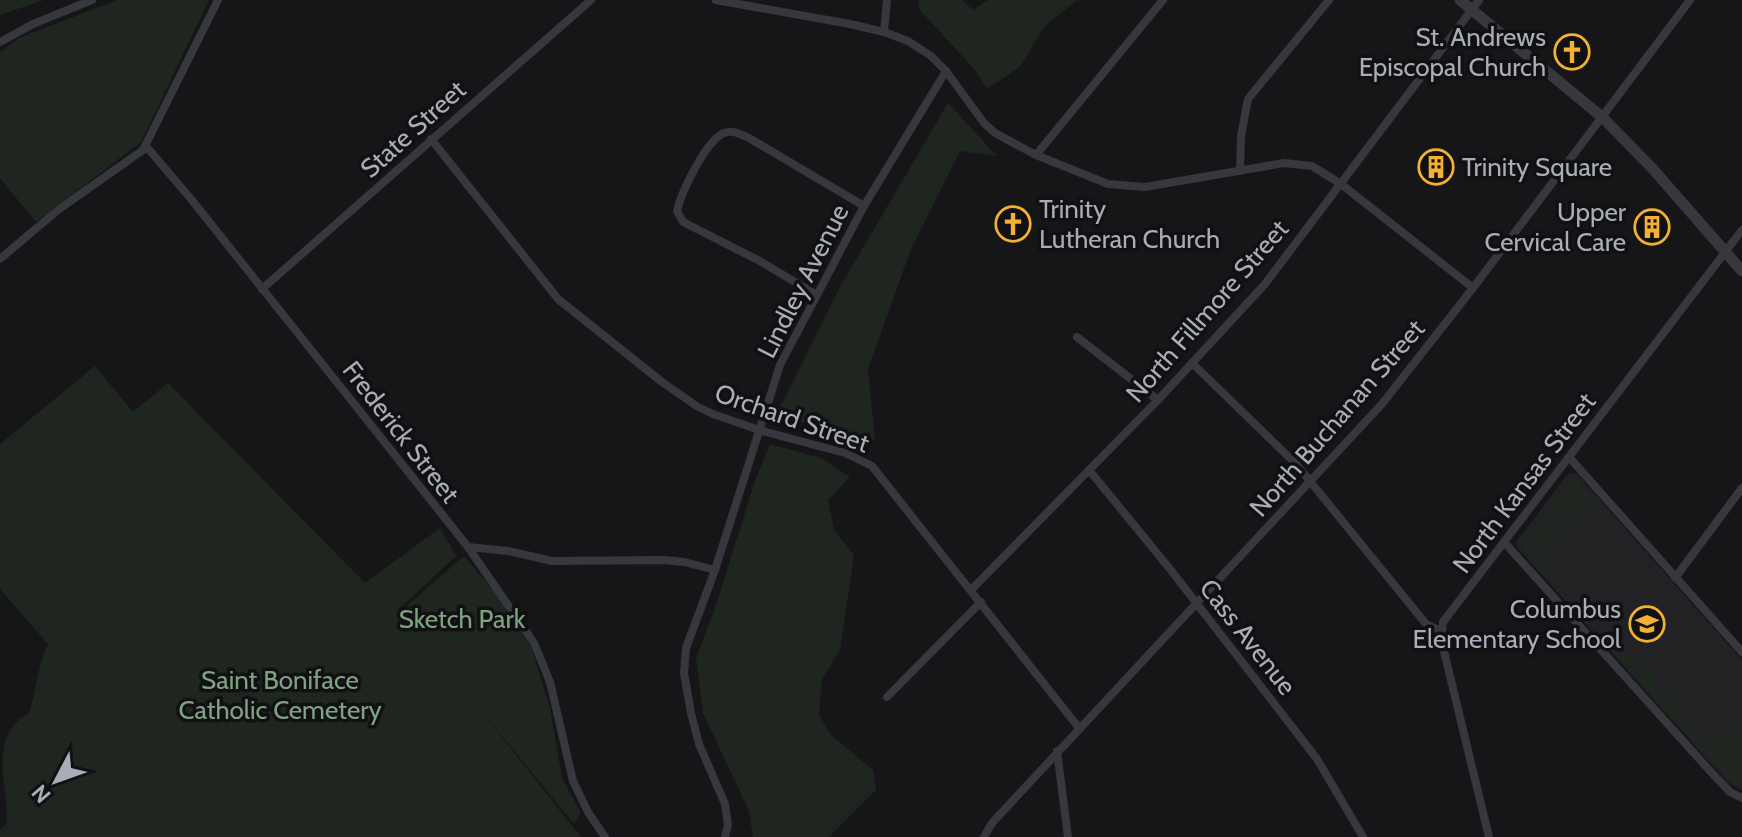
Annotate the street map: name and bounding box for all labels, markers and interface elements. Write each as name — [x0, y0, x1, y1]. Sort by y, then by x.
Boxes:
place label: St. Andrews Episcopal Church — [1359, 21, 1546, 83]
church icon: St. Andrews Episcopal Church — [1553, 33, 1591, 71]
street label: State Street — [354, 73, 472, 185]
building icon: Trinity Square — [1417, 148, 1455, 186]
place label: Trinity Square — [1462, 151, 1612, 183]
place label: Trinity Lutheran Church — [1039, 193, 1220, 255]
place label: Upper Cervical Care — [1485, 196, 1627, 258]
street label: Lindley Avenue — [751, 199, 855, 363]
church icon: Trinity Lutheran Church — [994, 205, 1032, 243]
building icon: Upper Cervical Care — [1633, 208, 1671, 246]
street label: North Fillmore Street — [1119, 213, 1295, 409]
street label: North Buchanan Street — [1243, 313, 1431, 523]
street label: Frederick Street — [336, 355, 466, 509]
street label: Orchard Street — [711, 377, 874, 459]
street label: North Kansas Street — [1446, 386, 1602, 580]
street label: Cass Avenue — [1193, 573, 1303, 701]
place label: Columbus Elementary School — [1413, 593, 1621, 655]
park label: Sketch Park — [399, 603, 526, 635]
school or university icon: Columbus Elementary School — [1628, 605, 1666, 643]
park label: Saint Boniface Catholic Cemetery — [178, 664, 382, 726]
north arrow — [16, 741, 96, 821]
text: N — [26, 779, 57, 809]

